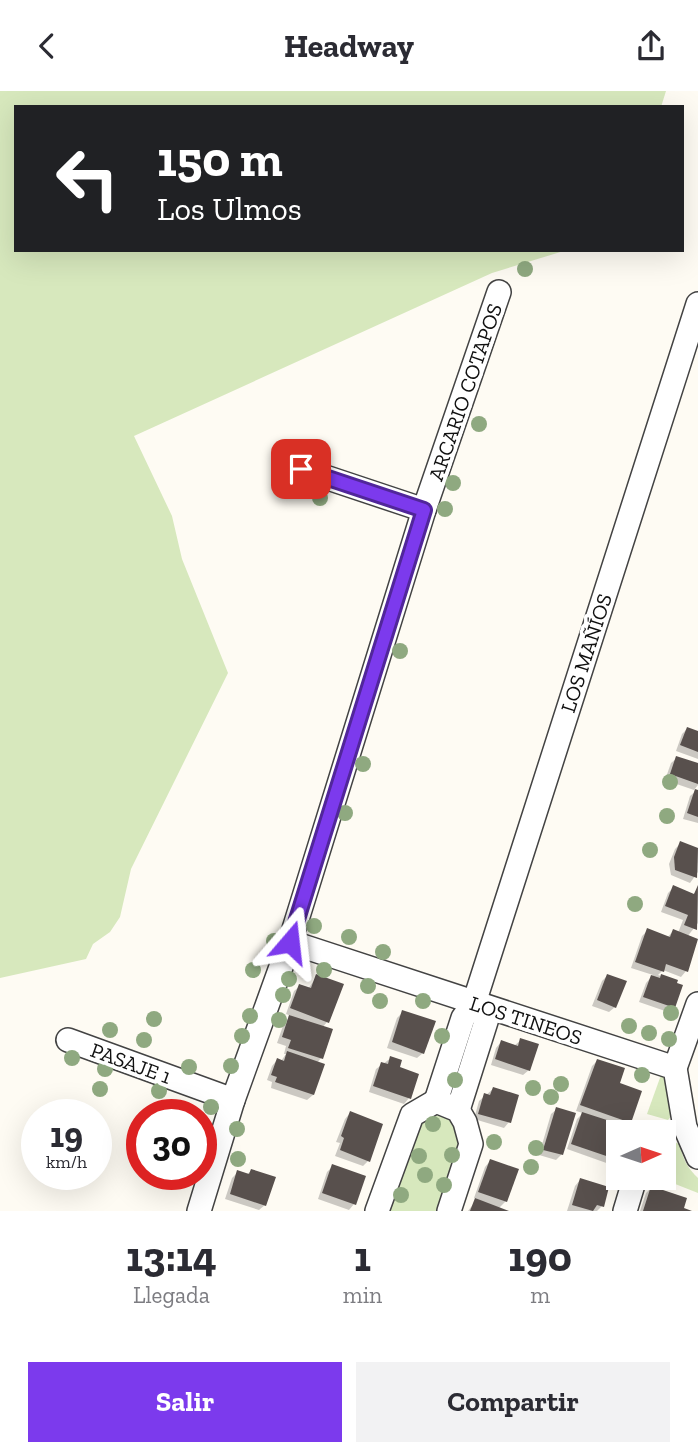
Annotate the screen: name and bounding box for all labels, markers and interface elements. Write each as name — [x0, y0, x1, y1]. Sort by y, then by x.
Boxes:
icon: back — [28, 27, 66, 65]
text: Headway — [284, 27, 414, 65]
icon: share — [632, 27, 670, 65]
text: 150 m — [157, 130, 283, 189]
icon: left — [42, 133, 133, 224]
text: Los Ulmos — [157, 190, 302, 228]
street label: ARCARIO COTAPOS — [423, 300, 507, 484]
pin — [271, 439, 331, 499]
icon: arrive — [282, 450, 320, 488]
street label: LOS MAÑÍOS — [555, 590, 617, 716]
position arrow — [253, 905, 327, 979]
street label: LOS TINEOS — [467, 990, 585, 1050]
street label: PASAJE 1 — [87, 1037, 175, 1089]
speed limit sign: 30 — [126, 1099, 217, 1190]
text: 19 — [50, 1114, 83, 1156]
north arrow — [606, 1120, 676, 1190]
map controls — [606, 1120, 676, 1190]
text: km/h — [46, 1151, 87, 1173]
text: 13:14 — [126, 1231, 217, 1282]
text: 1 — [354, 1231, 371, 1282]
text: 190 — [508, 1231, 572, 1282]
text: Llegada — [133, 1281, 210, 1309]
text: min — [343, 1281, 382, 1309]
text: m — [530, 1281, 550, 1309]
button: Salir — [28, 1362, 342, 1442]
button: Compartir — [356, 1362, 670, 1442]

